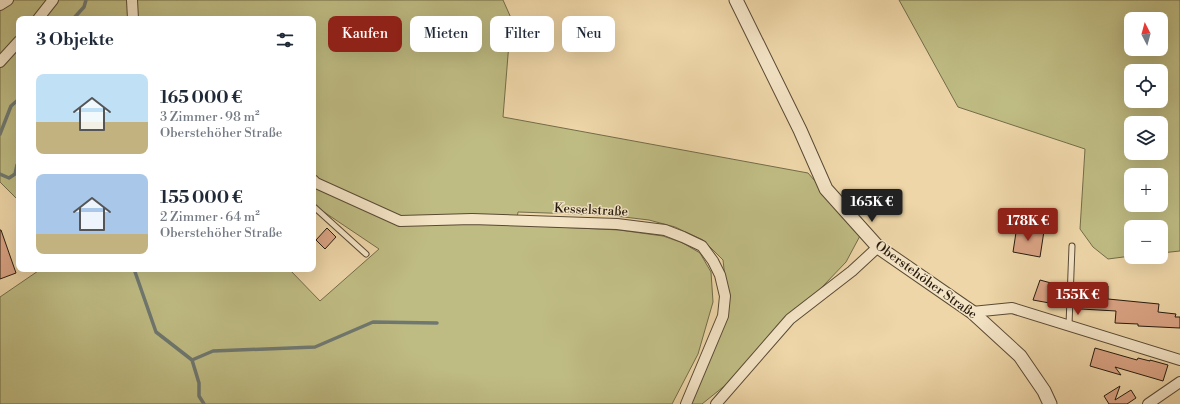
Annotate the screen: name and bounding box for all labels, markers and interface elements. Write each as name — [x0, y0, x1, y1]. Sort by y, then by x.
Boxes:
north arrow — [1124, 12, 1168, 56]
map controls — [1124, 12, 1168, 264]
chip: Kaufen — [328, 16, 402, 52]
chip: Mieten — [410, 16, 482, 52]
chip: Filter — [490, 16, 554, 52]
chip: Neu — [562, 16, 615, 52]
text: 3 Objekte — [36, 29, 114, 51]
icon: filters — [274, 29, 296, 51]
button: locate — [1124, 64, 1168, 108]
text: 165 000 € — [160, 87, 242, 109]
icon: home — [68, 90, 116, 138]
text: 3 Zimmer · 98 m² — [160, 109, 260, 125]
button: layers — [1124, 116, 1168, 160]
text: Oberstehöher Straße — [160, 125, 282, 141]
button: + — [1124, 168, 1168, 212]
text: 155 000 € — [160, 187, 243, 209]
pin: 165K € — [839, 189, 905, 223]
icon: home — [68, 190, 116, 238]
text: 165K € — [850, 194, 894, 210]
street label: Kesselstraße — [554, 200, 629, 220]
pin: 178K € — [995, 208, 1061, 242]
text: 2 Zimmer · 64 m² — [160, 209, 260, 225]
text: 178K € — [1007, 213, 1049, 229]
button: − — [1124, 220, 1168, 264]
text: Oberstehöher Straße — [160, 225, 282, 241]
street label: Oberstehöher Straße — [872, 238, 981, 323]
pin: 155K € — [1045, 282, 1111, 316]
text: 155K € — [1056, 287, 1100, 303]

